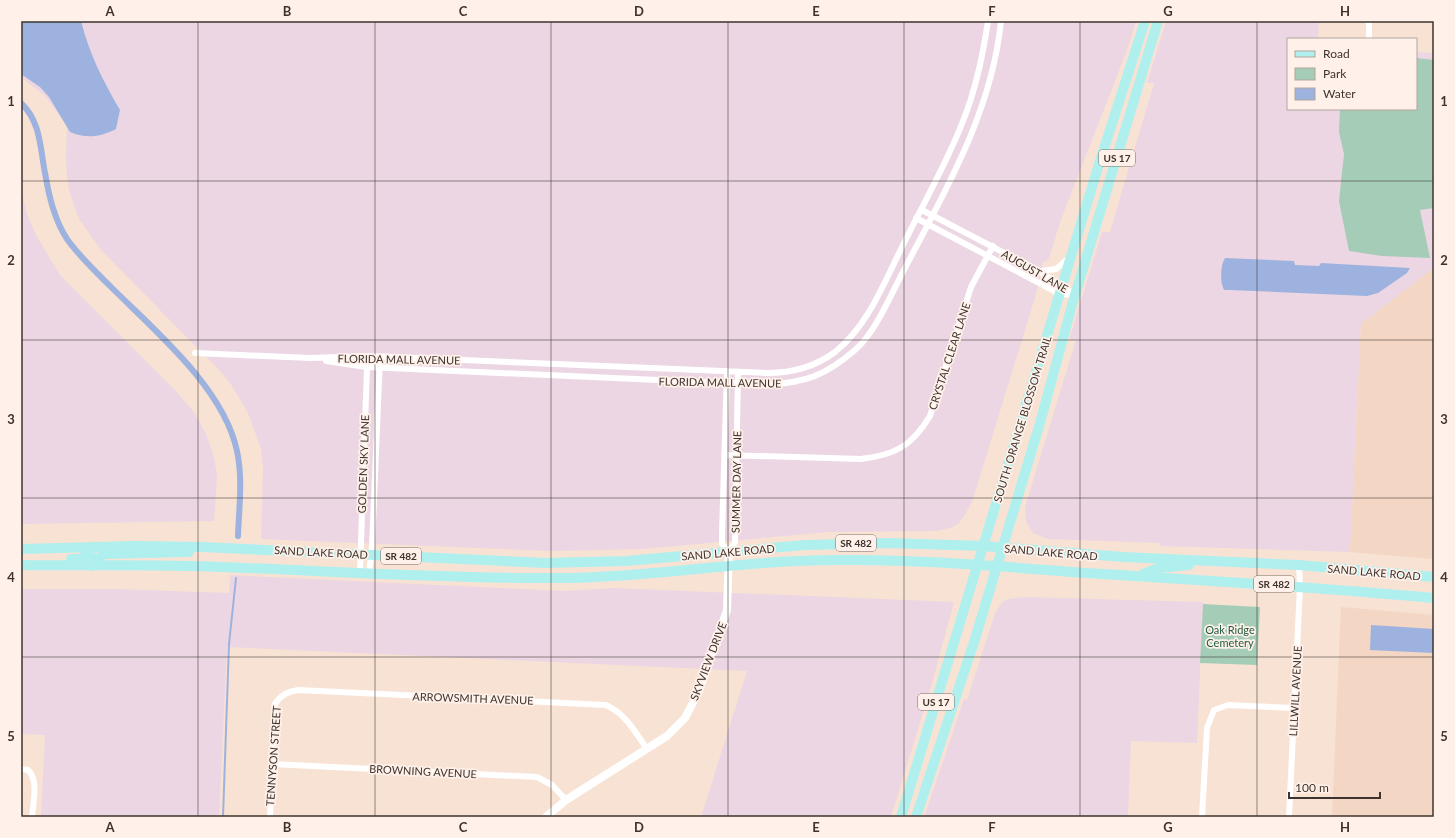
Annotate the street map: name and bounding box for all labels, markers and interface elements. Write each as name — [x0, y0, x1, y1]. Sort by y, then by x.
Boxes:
text: A — [104, 3, 115, 19]
text: B — [283, 3, 292, 19]
text: C — [459, 3, 468, 19]
text: D — [634, 3, 644, 19]
text: E — [812, 3, 820, 19]
text: F — [988, 3, 996, 19]
text: G — [1163, 3, 1173, 19]
text: H — [1340, 3, 1350, 19]
legend — [1287, 38, 1417, 110]
text: Road — [1323, 46, 1350, 61]
text: Park — [1323, 66, 1347, 81]
text: Water — [1323, 86, 1356, 101]
text: 1 — [7, 93, 15, 109]
text: 1 — [1440, 93, 1448, 109]
road number: US 17 — [1099, 150, 1135, 166]
street label: AUGUST LANE — [1000, 247, 1070, 295]
text: 2 — [7, 252, 15, 268]
text: 2 — [1440, 252, 1448, 268]
street label: CRYSTAL CLEAR LANE — [925, 301, 973, 411]
street label: SOUTH ORANGE BLOSSOM TRAIL — [990, 334, 1054, 504]
street label: FLORIDA MALL AVENUE — [337, 351, 461, 367]
street label: FLORIDA MALL AVENUE — [658, 374, 782, 390]
text: 3 — [7, 411, 15, 427]
text: 3 — [1440, 411, 1448, 427]
street label: GOLDEN SKY LANE — [355, 414, 371, 514]
street label: SUMMER DAY LANE — [729, 431, 743, 533]
road number: SR 482 — [836, 535, 876, 551]
street label: SAND LAKE ROAD — [681, 541, 775, 563]
street label: SAND LAKE ROAD — [1004, 541, 1098, 563]
street label: SAND LAKE ROAD — [274, 543, 368, 561]
road number: SR 482 — [381, 548, 421, 564]
street label: SAND LAKE ROAD — [1327, 561, 1421, 583]
text: 4 — [7, 569, 15, 585]
text: 4 — [1440, 569, 1448, 585]
road number: SR 482 — [1254, 576, 1294, 592]
street label: SKYVIEW DRIVE — [687, 620, 729, 702]
park label: Oak Ridge Cemetery — [1205, 623, 1255, 649]
street label: LILLWILL AVENUE — [1286, 645, 1304, 737]
street label: ARROWSMITH AVENUE — [412, 689, 534, 707]
road number: US 17 — [918, 694, 954, 710]
street label: TENNYSON STREET — [263, 705, 283, 807]
text: 5 — [7, 728, 15, 744]
text: 5 — [1440, 728, 1448, 744]
street label: BROWNING AVENUE — [369, 762, 477, 780]
scale bar — [1289, 774, 1380, 800]
text: 100 m — [1295, 780, 1329, 795]
text: A — [104, 819, 115, 835]
text: B — [283, 819, 292, 835]
text: C — [459, 819, 468, 835]
text: D — [634, 819, 644, 835]
text: E — [812, 819, 820, 835]
text: F — [988, 819, 996, 835]
text: G — [1163, 819, 1173, 835]
text: H — [1340, 819, 1350, 835]

